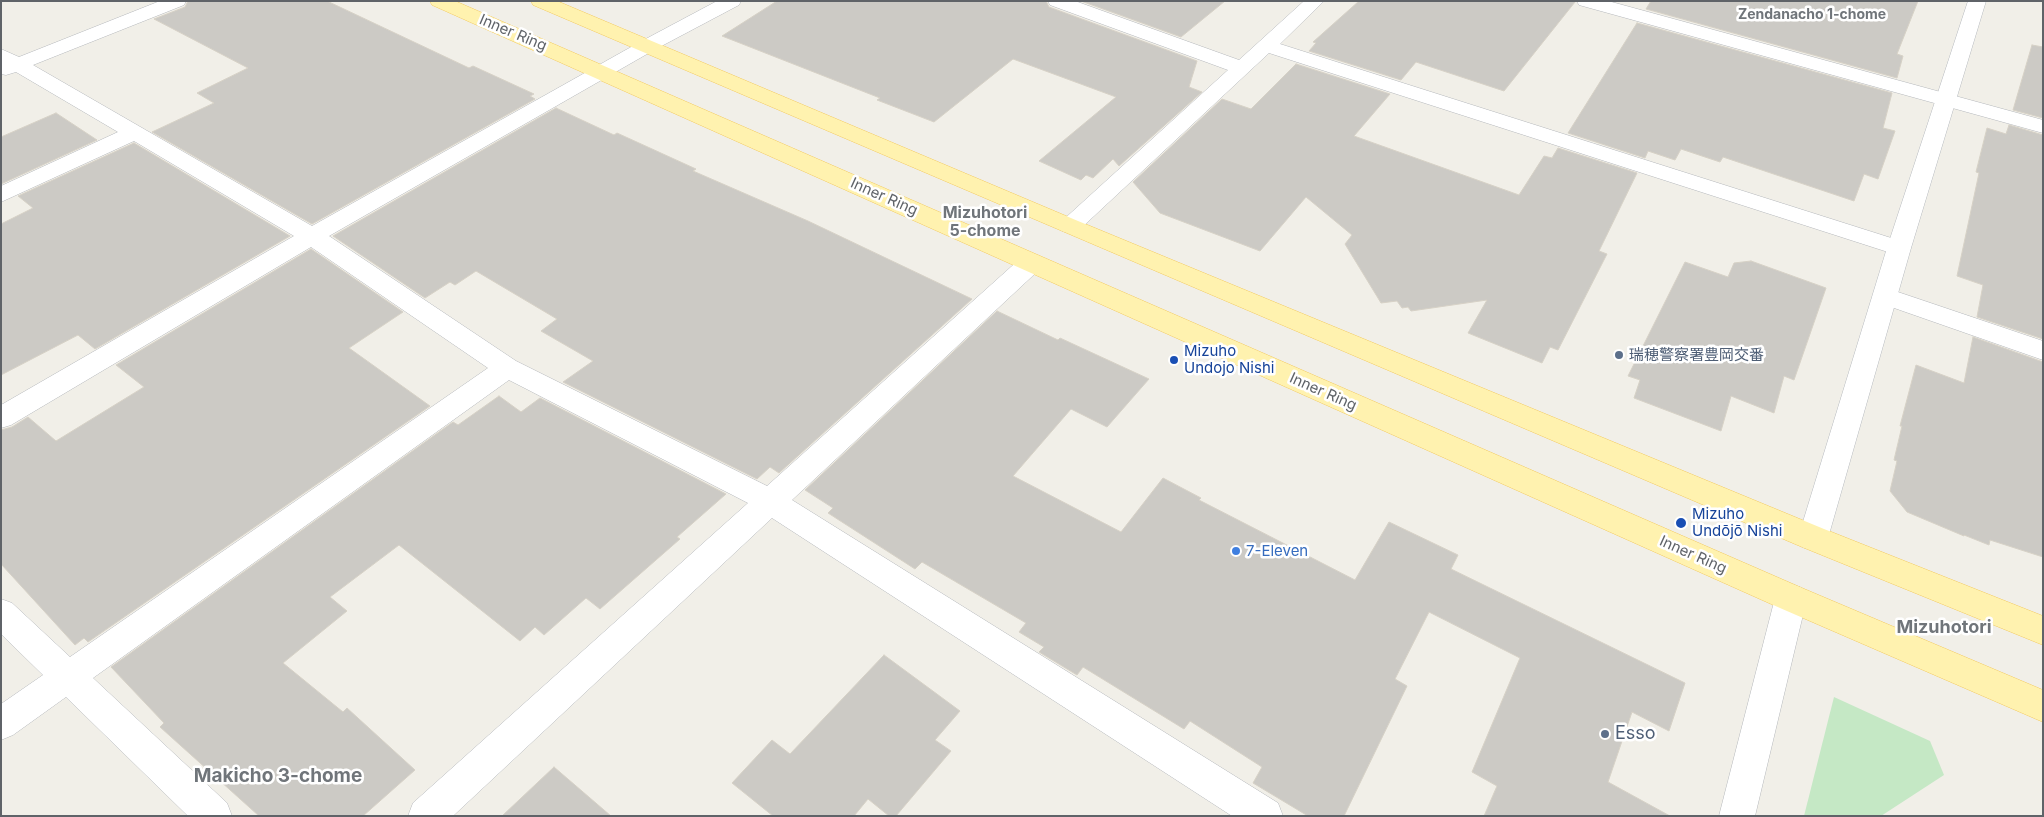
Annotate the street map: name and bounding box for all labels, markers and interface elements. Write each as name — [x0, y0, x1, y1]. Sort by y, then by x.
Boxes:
district label: Zendanacho 1-chome — [1738, 7, 1886, 23]
street label: Inner Ring — [476, 11, 550, 55]
street label: Inner Ring — [848, 174, 920, 220]
district label: Mizuhotori 5-chome — [943, 203, 1027, 241]
place label: Mizuho Undojo Nishi — [1184, 342, 1274, 377]
place label: 瑞穂警察署豊岡交番 — [1629, 346, 1764, 364]
marker: 瑞穂警察署豊岡交番 — [1613, 349, 1625, 361]
marker: Mizuho Undojo Nishi — [1168, 354, 1180, 366]
street label: Inner Ring — [1287, 369, 1359, 415]
place label: Mizuho Undōjō Nishi — [1692, 505, 1782, 540]
marker: Mizuho Undōjō Nishi — [1674, 516, 1688, 530]
street label: Inner Ring — [1657, 532, 1729, 578]
place label: 7-Eleven — [1246, 542, 1308, 560]
marker: 7-Eleven — [1230, 545, 1242, 557]
district label: Mizuhotori — [1896, 617, 1992, 639]
place label: Esso — [1615, 723, 1656, 745]
marker: Esso — [1599, 728, 1611, 740]
district label: Makicho 3-chome — [194, 765, 362, 787]

